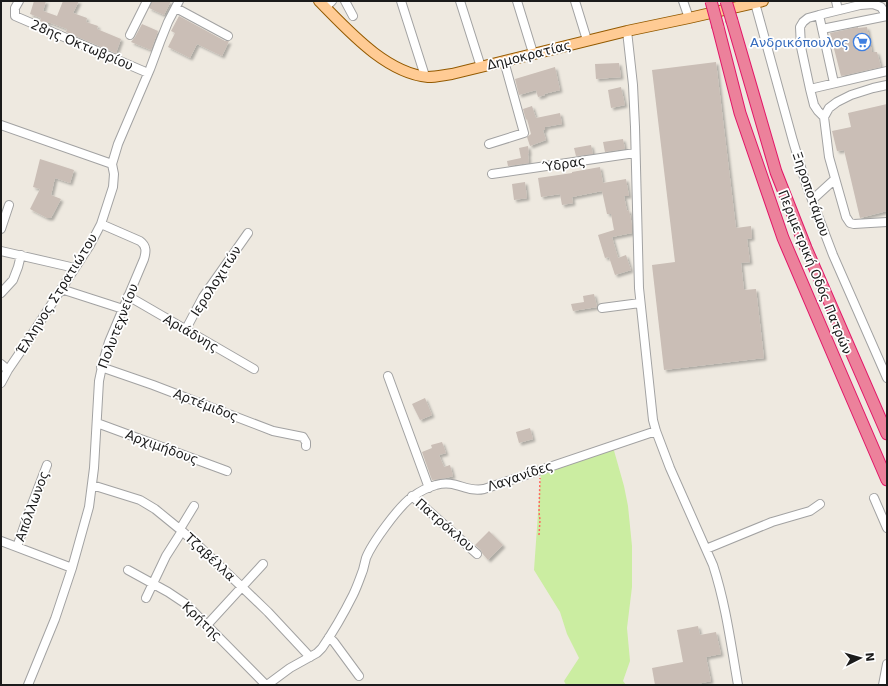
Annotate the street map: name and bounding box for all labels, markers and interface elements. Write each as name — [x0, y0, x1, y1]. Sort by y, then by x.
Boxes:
street label: 28ης Οκτωβρίου — [29, 17, 135, 73]
supermarket icon: Ανδρικόπουλος — [852, 32, 872, 52]
place label: Ανδρικόπουλος — [750, 35, 849, 50]
street label: Δημοκρατίας — [485, 37, 573, 73]
street label: Ξηροποτάμου — [789, 150, 833, 238]
street label: Ύδρας — [541, 153, 586, 175]
street label: Περιμετρική Οδός Πατρών — [775, 188, 855, 356]
street label: Έλληνος Στρατιώτου — [13, 231, 100, 358]
street label: Ιερολοχιτών — [188, 243, 244, 319]
street label: Πολυτεχνείου — [95, 282, 141, 370]
street label: Αριάδνης — [161, 311, 221, 355]
street label: Αρτέμιδος — [171, 386, 241, 424]
street label: Αρχιμήδους — [123, 427, 201, 467]
street label: Λαγανίδες — [485, 458, 555, 494]
street label: Απόλλωνος — [12, 469, 52, 543]
street label: Πατρόκλου — [412, 495, 478, 555]
street label: Τζαβέλλα — [181, 529, 238, 584]
street label: Κρήτης — [179, 599, 225, 643]
north arrow — [840, 638, 880, 678]
text: N — [863, 652, 876, 662]

